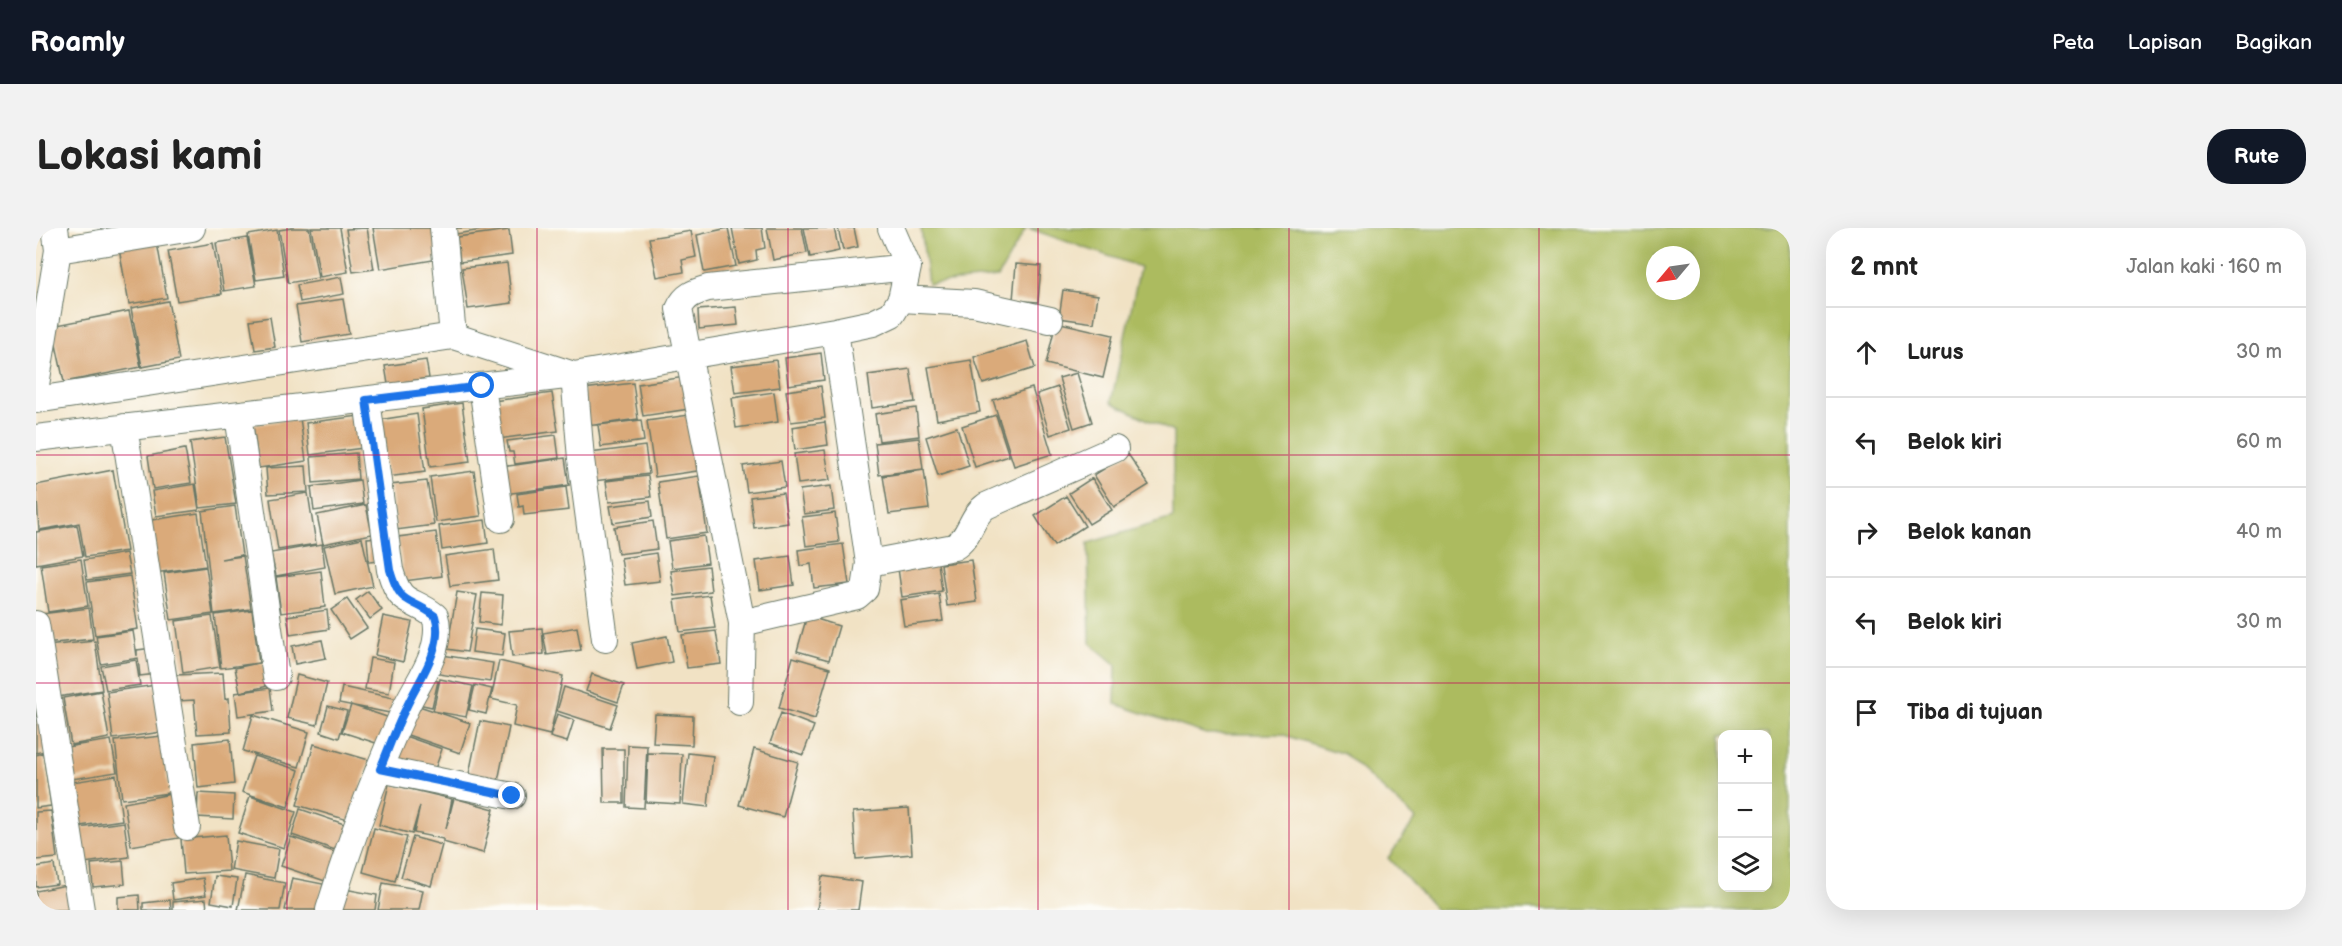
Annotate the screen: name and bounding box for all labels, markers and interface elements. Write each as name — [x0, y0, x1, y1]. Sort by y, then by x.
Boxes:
text: Roamly — [30, 26, 125, 59]
text: Peta — [2052, 30, 2094, 55]
text: Lapisan — [2127, 30, 2202, 55]
text: Bagikan — [2235, 30, 2312, 55]
button: Rute — [2207, 129, 2306, 184]
text: Lokasi kami — [36, 131, 262, 182]
north arrow — [1646, 246, 1700, 300]
text: 2 mnt — [1850, 252, 1918, 283]
text: Jalan kaki · 160 m — [2126, 255, 2282, 279]
icon: ahead — [1850, 336, 1883, 369]
text: Lurus — [1907, 339, 1963, 366]
text: 30 m — [2236, 340, 2282, 364]
route start — [468, 372, 494, 398]
icon: left — [1850, 426, 1883, 459]
text: Belok kiri — [1907, 429, 2002, 456]
text: 60 m — [2236, 430, 2282, 454]
icon: right — [1850, 516, 1883, 549]
text: Belok kanan — [1907, 519, 2032, 546]
text: 40 m — [2236, 520, 2282, 544]
icon: left — [1850, 606, 1883, 639]
text: Belok kiri — [1907, 609, 2002, 636]
text: 30 m — [2236, 610, 2282, 634]
icon: arrive — [1850, 696, 1883, 729]
text: Tiba di tujuan — [1907, 699, 2043, 726]
map controls — [1718, 730, 1772, 892]
button: + — [1718, 730, 1772, 784]
route end — [498, 782, 524, 808]
button: − — [1718, 784, 1772, 838]
button: layers — [1718, 838, 1772, 892]

